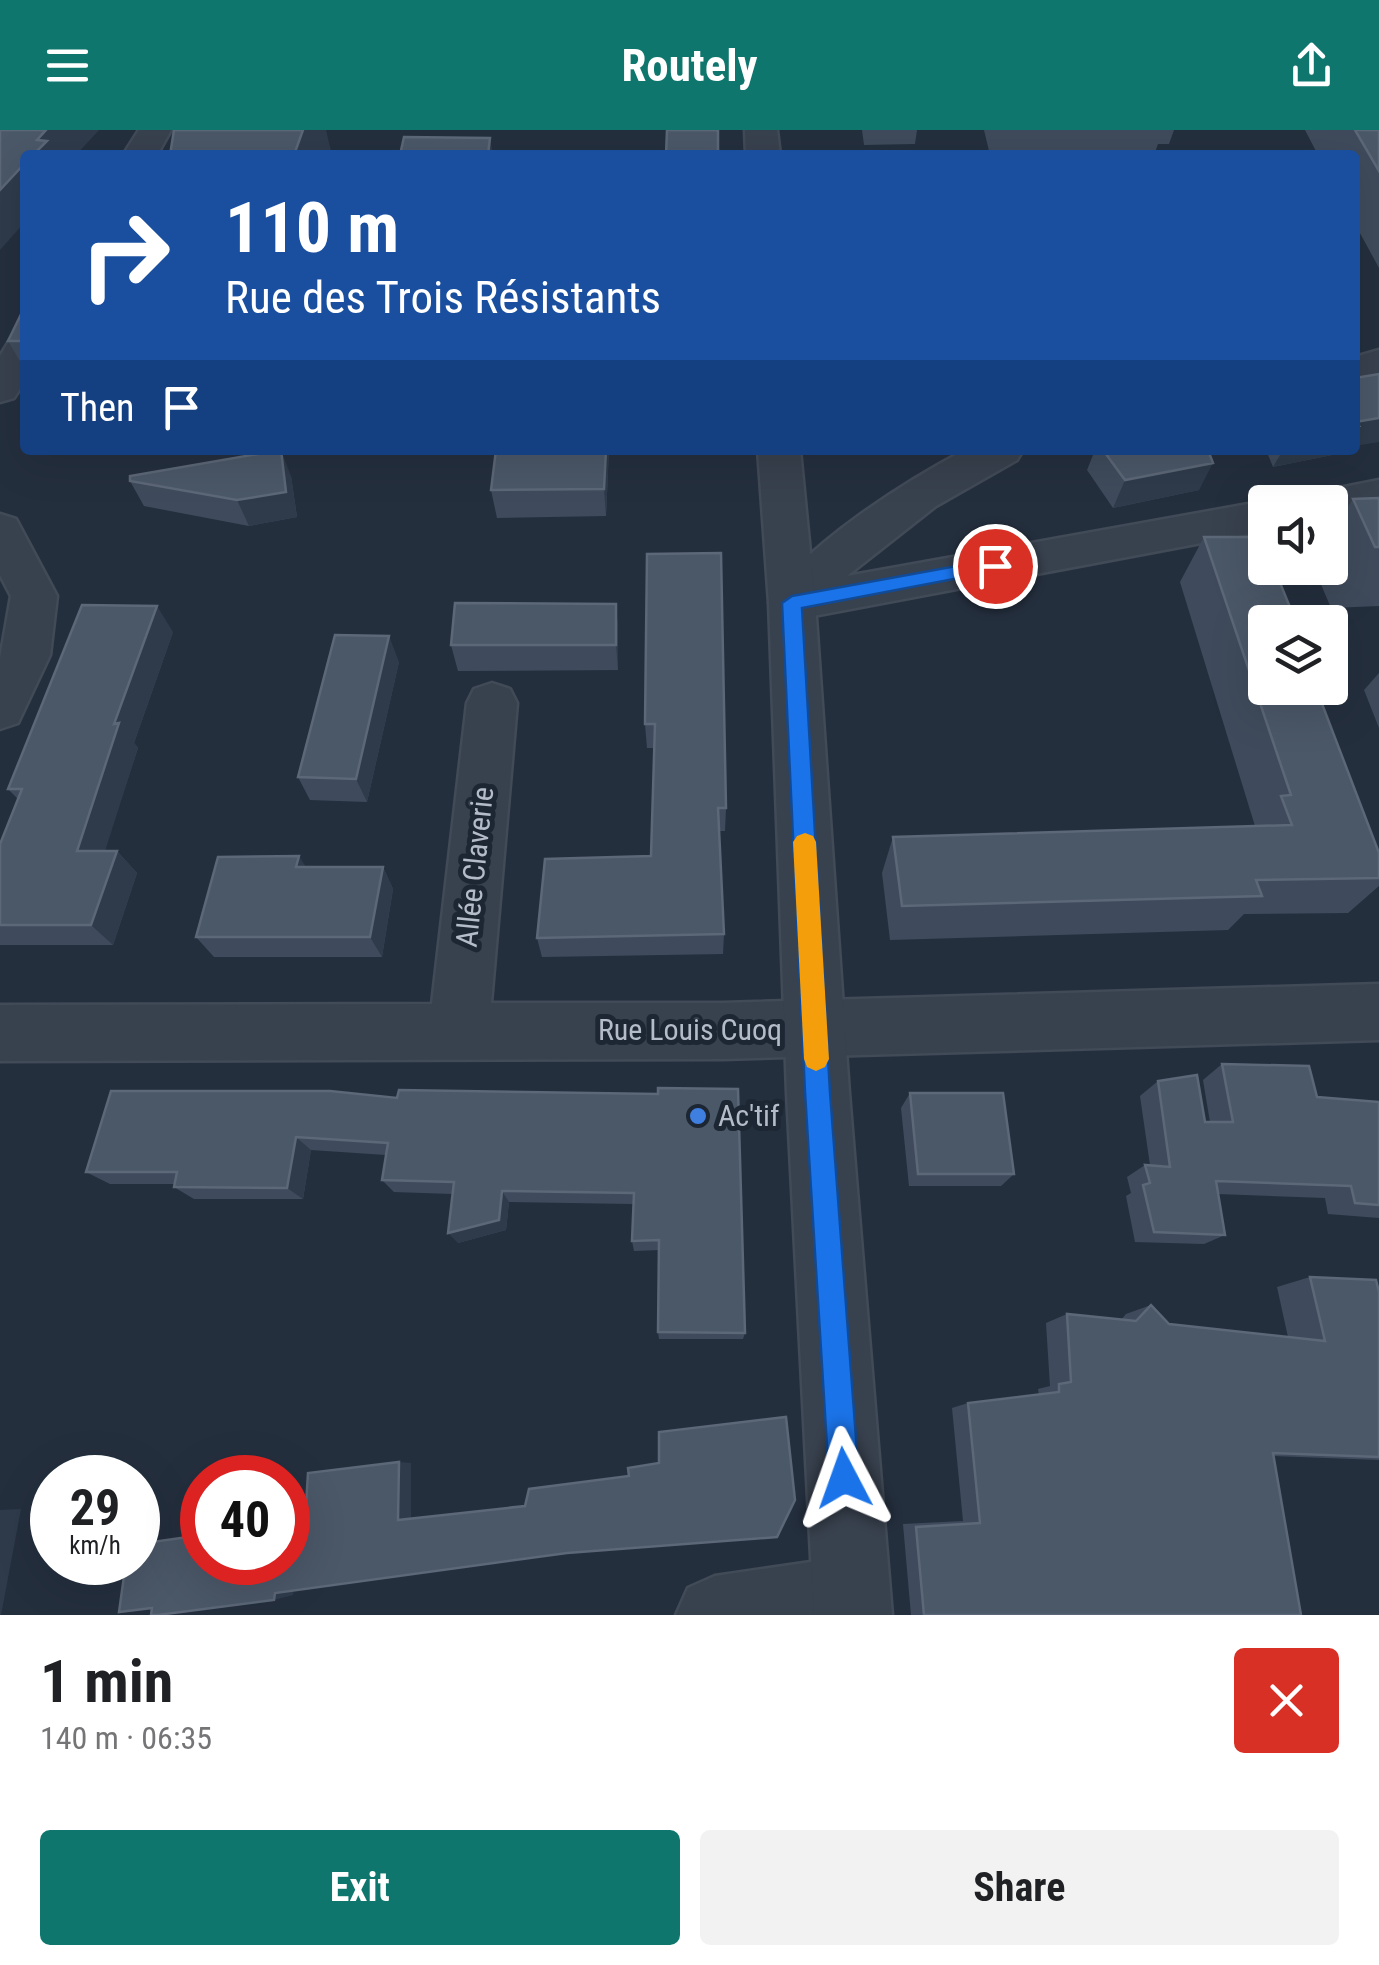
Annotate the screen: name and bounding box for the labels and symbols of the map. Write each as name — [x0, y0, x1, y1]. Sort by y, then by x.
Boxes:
pin — [953, 524, 1038, 609]
street label: Allée Claverie — [449, 785, 500, 949]
street label: Rue Louis Cuoq — [598, 1012, 782, 1047]
place label: Ac'tif — [718, 1098, 780, 1133]
marker: Ac'tif — [687, 1105, 709, 1127]
position arrow — [792, 1426, 896, 1530]
speed limit sign: 40 — [180, 1455, 310, 1585]

